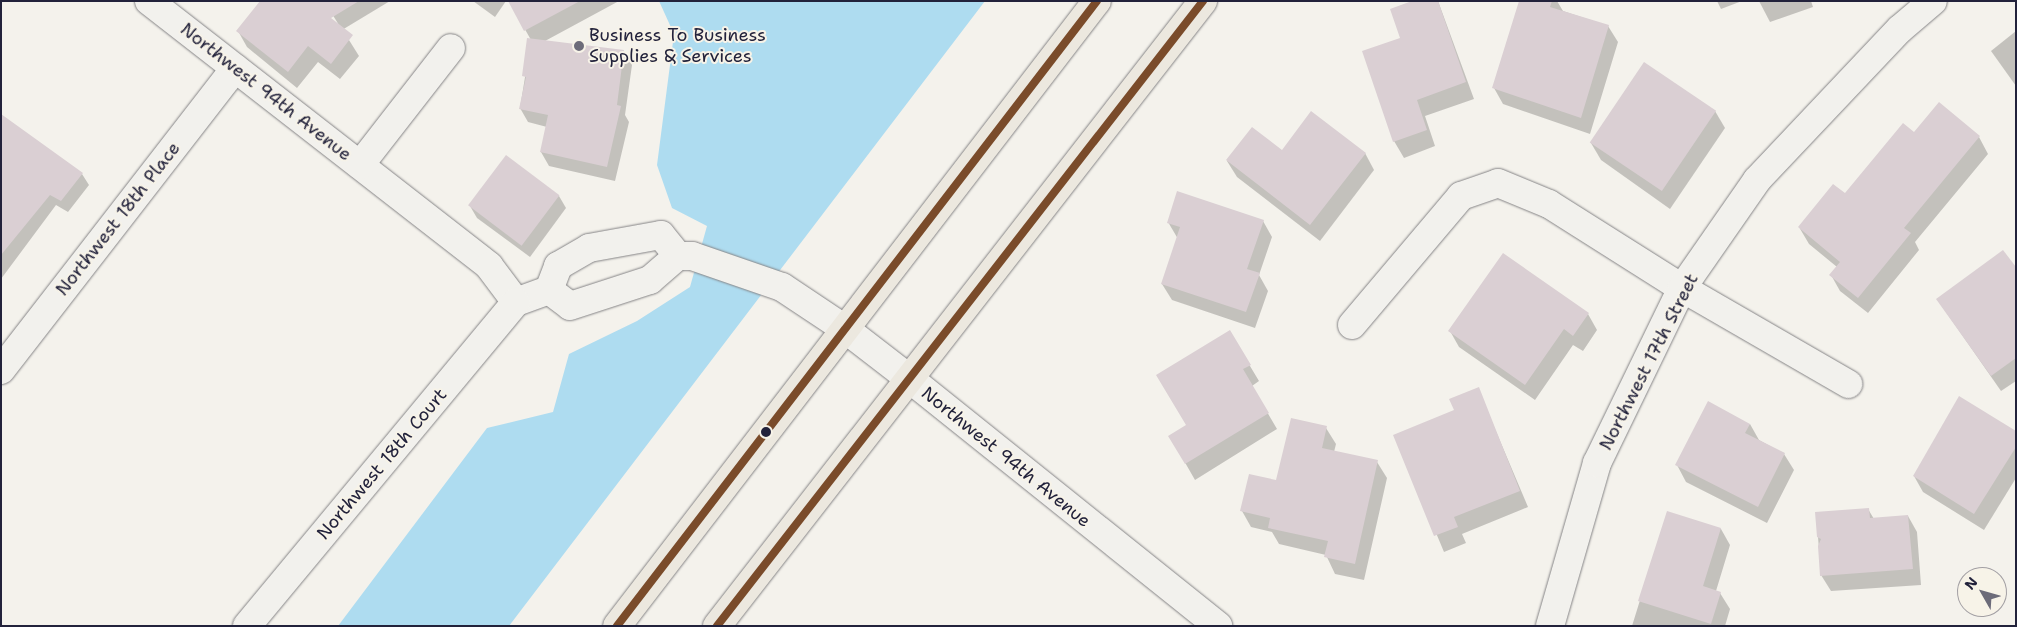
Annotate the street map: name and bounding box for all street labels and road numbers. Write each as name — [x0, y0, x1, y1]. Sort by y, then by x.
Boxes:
street label: Northwest 94th Avenue — [176, 18, 356, 166]
street label: Northwest 18th Place — [51, 138, 185, 300]
street label: Northwest 17th Street — [1595, 270, 1703, 454]
street label: Northwest 94th Avenue — [917, 382, 1095, 532]
street label: Northwest 18th Court — [312, 384, 452, 544]

